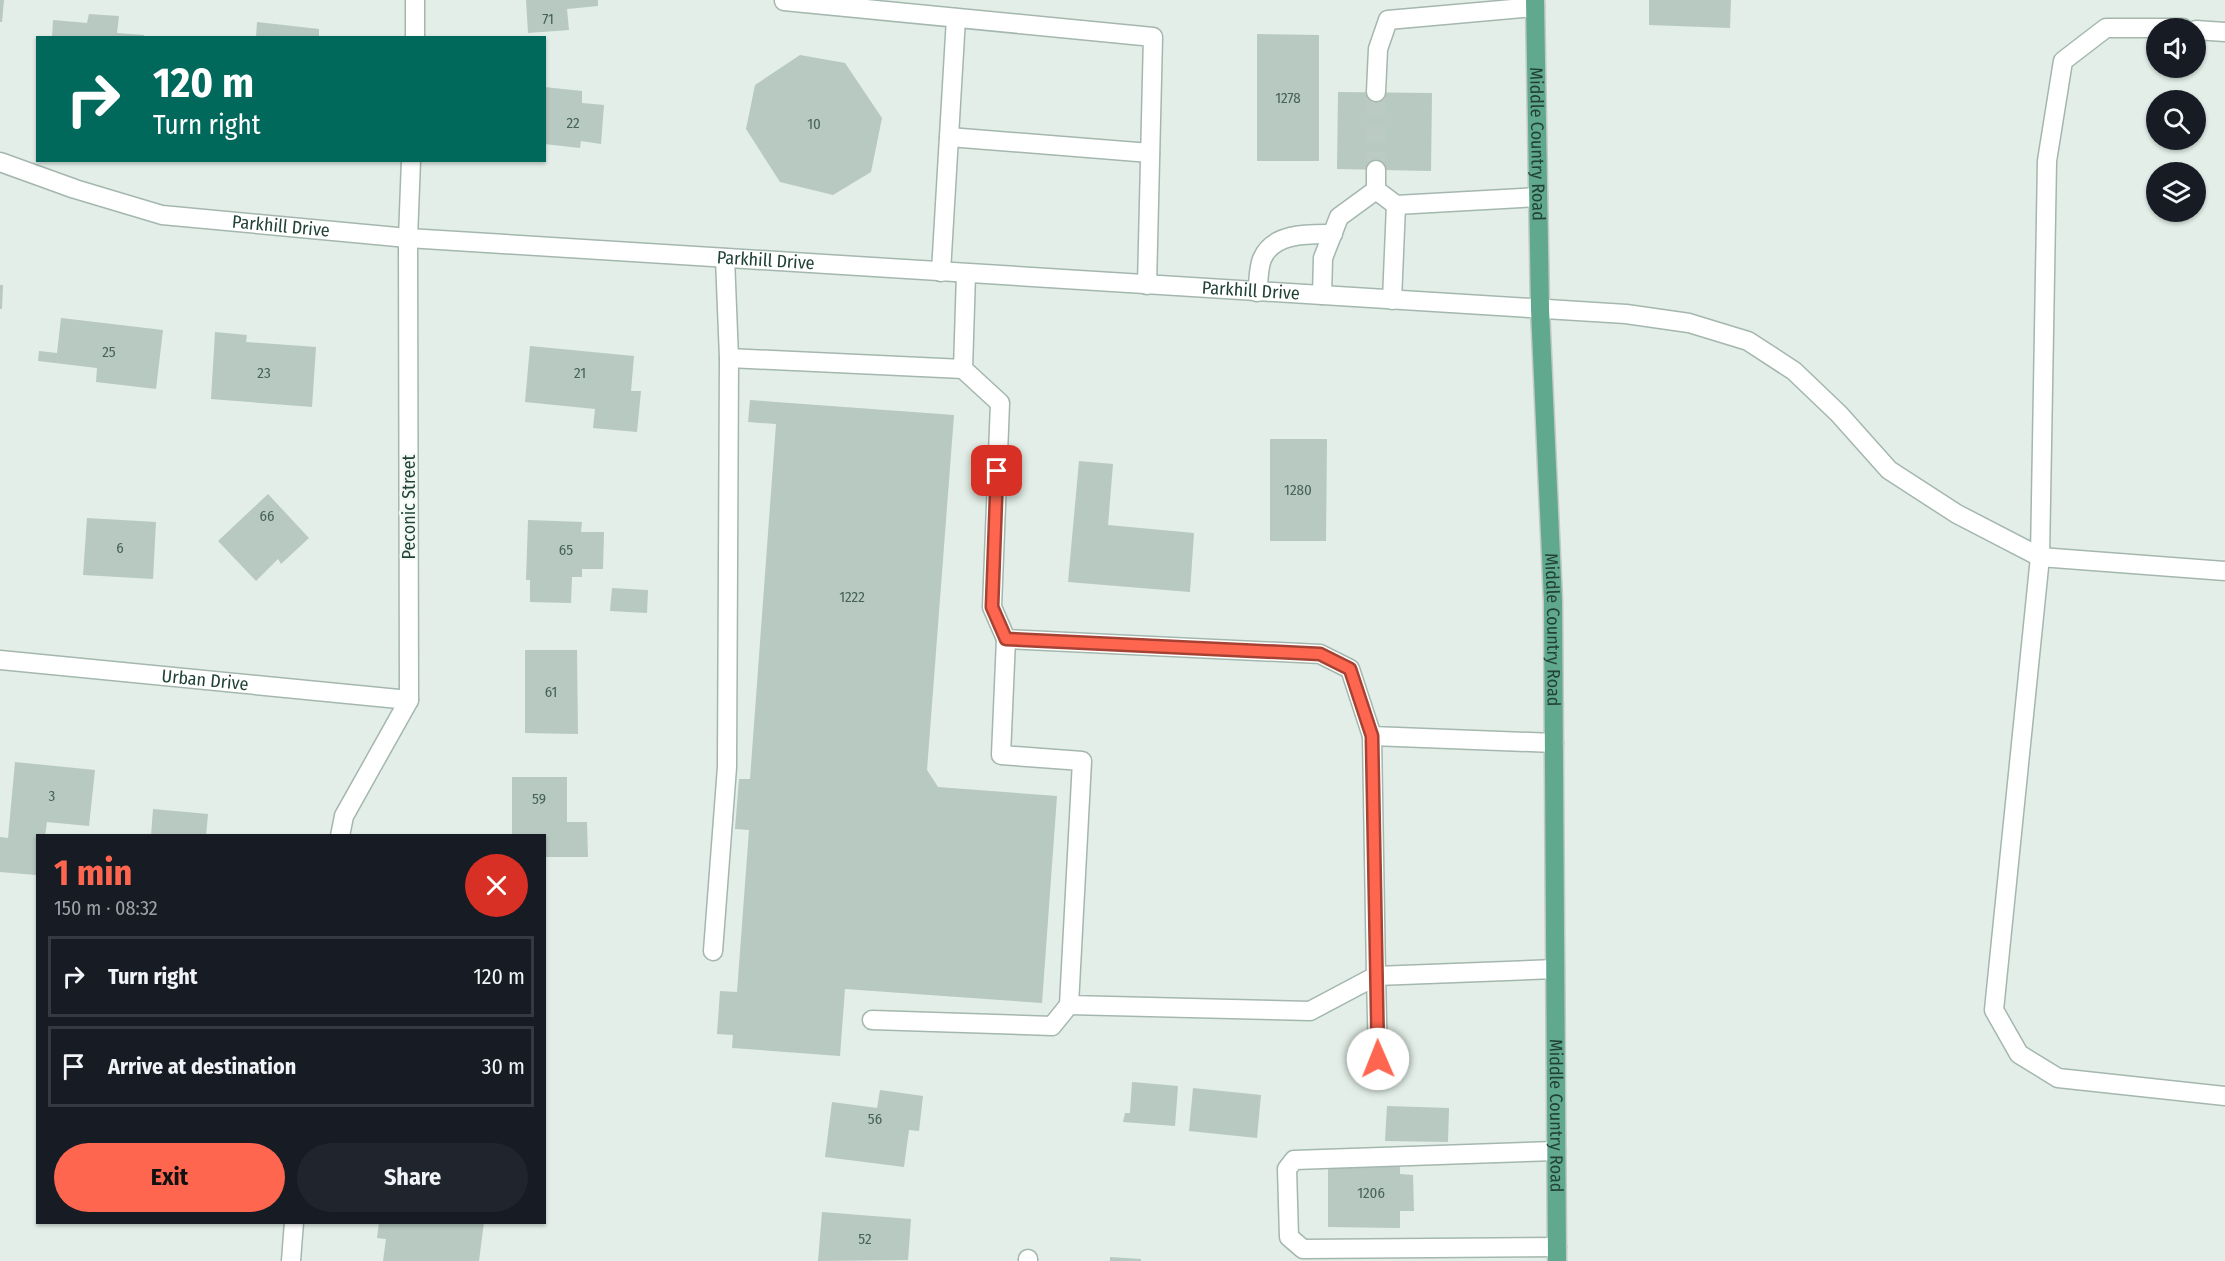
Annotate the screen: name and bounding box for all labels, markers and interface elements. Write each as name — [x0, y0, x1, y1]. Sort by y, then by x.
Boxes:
house number: 71 — [542, 10, 554, 28]
map controls — [2146, 18, 2206, 222]
button: sound — [2146, 18, 2206, 78]
text: 120 m — [153, 58, 254, 108]
icon: right — [54, 60, 132, 138]
street label: Middle Country Road — [1525, 67, 1550, 221]
house number: 1278 — [1275, 89, 1301, 107]
button: search — [2146, 90, 2206, 150]
text: Turn right — [153, 109, 261, 141]
house number: 22 — [566, 114, 580, 132]
house number: 10 — [807, 115, 821, 133]
button: layers — [2146, 162, 2206, 222]
street label: Parkhill Drive — [231, 211, 331, 242]
street label: Parkhill Drive — [716, 246, 815, 274]
street label: Parkhill Drive — [1201, 277, 1300, 305]
house number: 25 — [102, 343, 116, 361]
house number: 23 — [257, 364, 271, 382]
house number: 21 — [574, 364, 586, 382]
pin — [971, 445, 1022, 496]
street label: Peconic Street — [398, 454, 420, 559]
icon: arrive — [980, 454, 1013, 487]
house number: 1280 — [1284, 481, 1312, 499]
house number: 66 — [260, 507, 274, 525]
house number: 6 — [116, 539, 124, 557]
house number: 65 — [559, 541, 573, 559]
street label: Middle Country Road — [1540, 552, 1565, 706]
house number: 1222 — [839, 588, 865, 606]
street label: Urban Drive — [161, 665, 250, 695]
house number: 61 — [545, 683, 557, 701]
house number: 3 — [49, 787, 56, 805]
house number: 59 — [532, 790, 546, 808]
text: 1 min — [54, 851, 132, 895]
button: close — [465, 854, 528, 917]
text: 150 m · 08:32 — [54, 896, 158, 920]
icon: right — [57, 960, 90, 993]
text: Turn right — [108, 963, 197, 990]
text: 120 m — [473, 963, 525, 990]
position arrow — [1346, 1027, 1410, 1091]
street label: Middle Country Road — [1545, 1039, 1568, 1192]
icon: arrive — [57, 1050, 90, 1083]
text: Arrive at destination — [108, 1053, 296, 1080]
text: 30 m — [482, 1053, 525, 1080]
house number: 56 — [868, 1110, 882, 1128]
button: Exit — [54, 1143, 285, 1212]
button: Share — [297, 1143, 528, 1212]
house number: 1206 — [1357, 1184, 1385, 1202]
house number: 52 — [858, 1230, 872, 1248]

